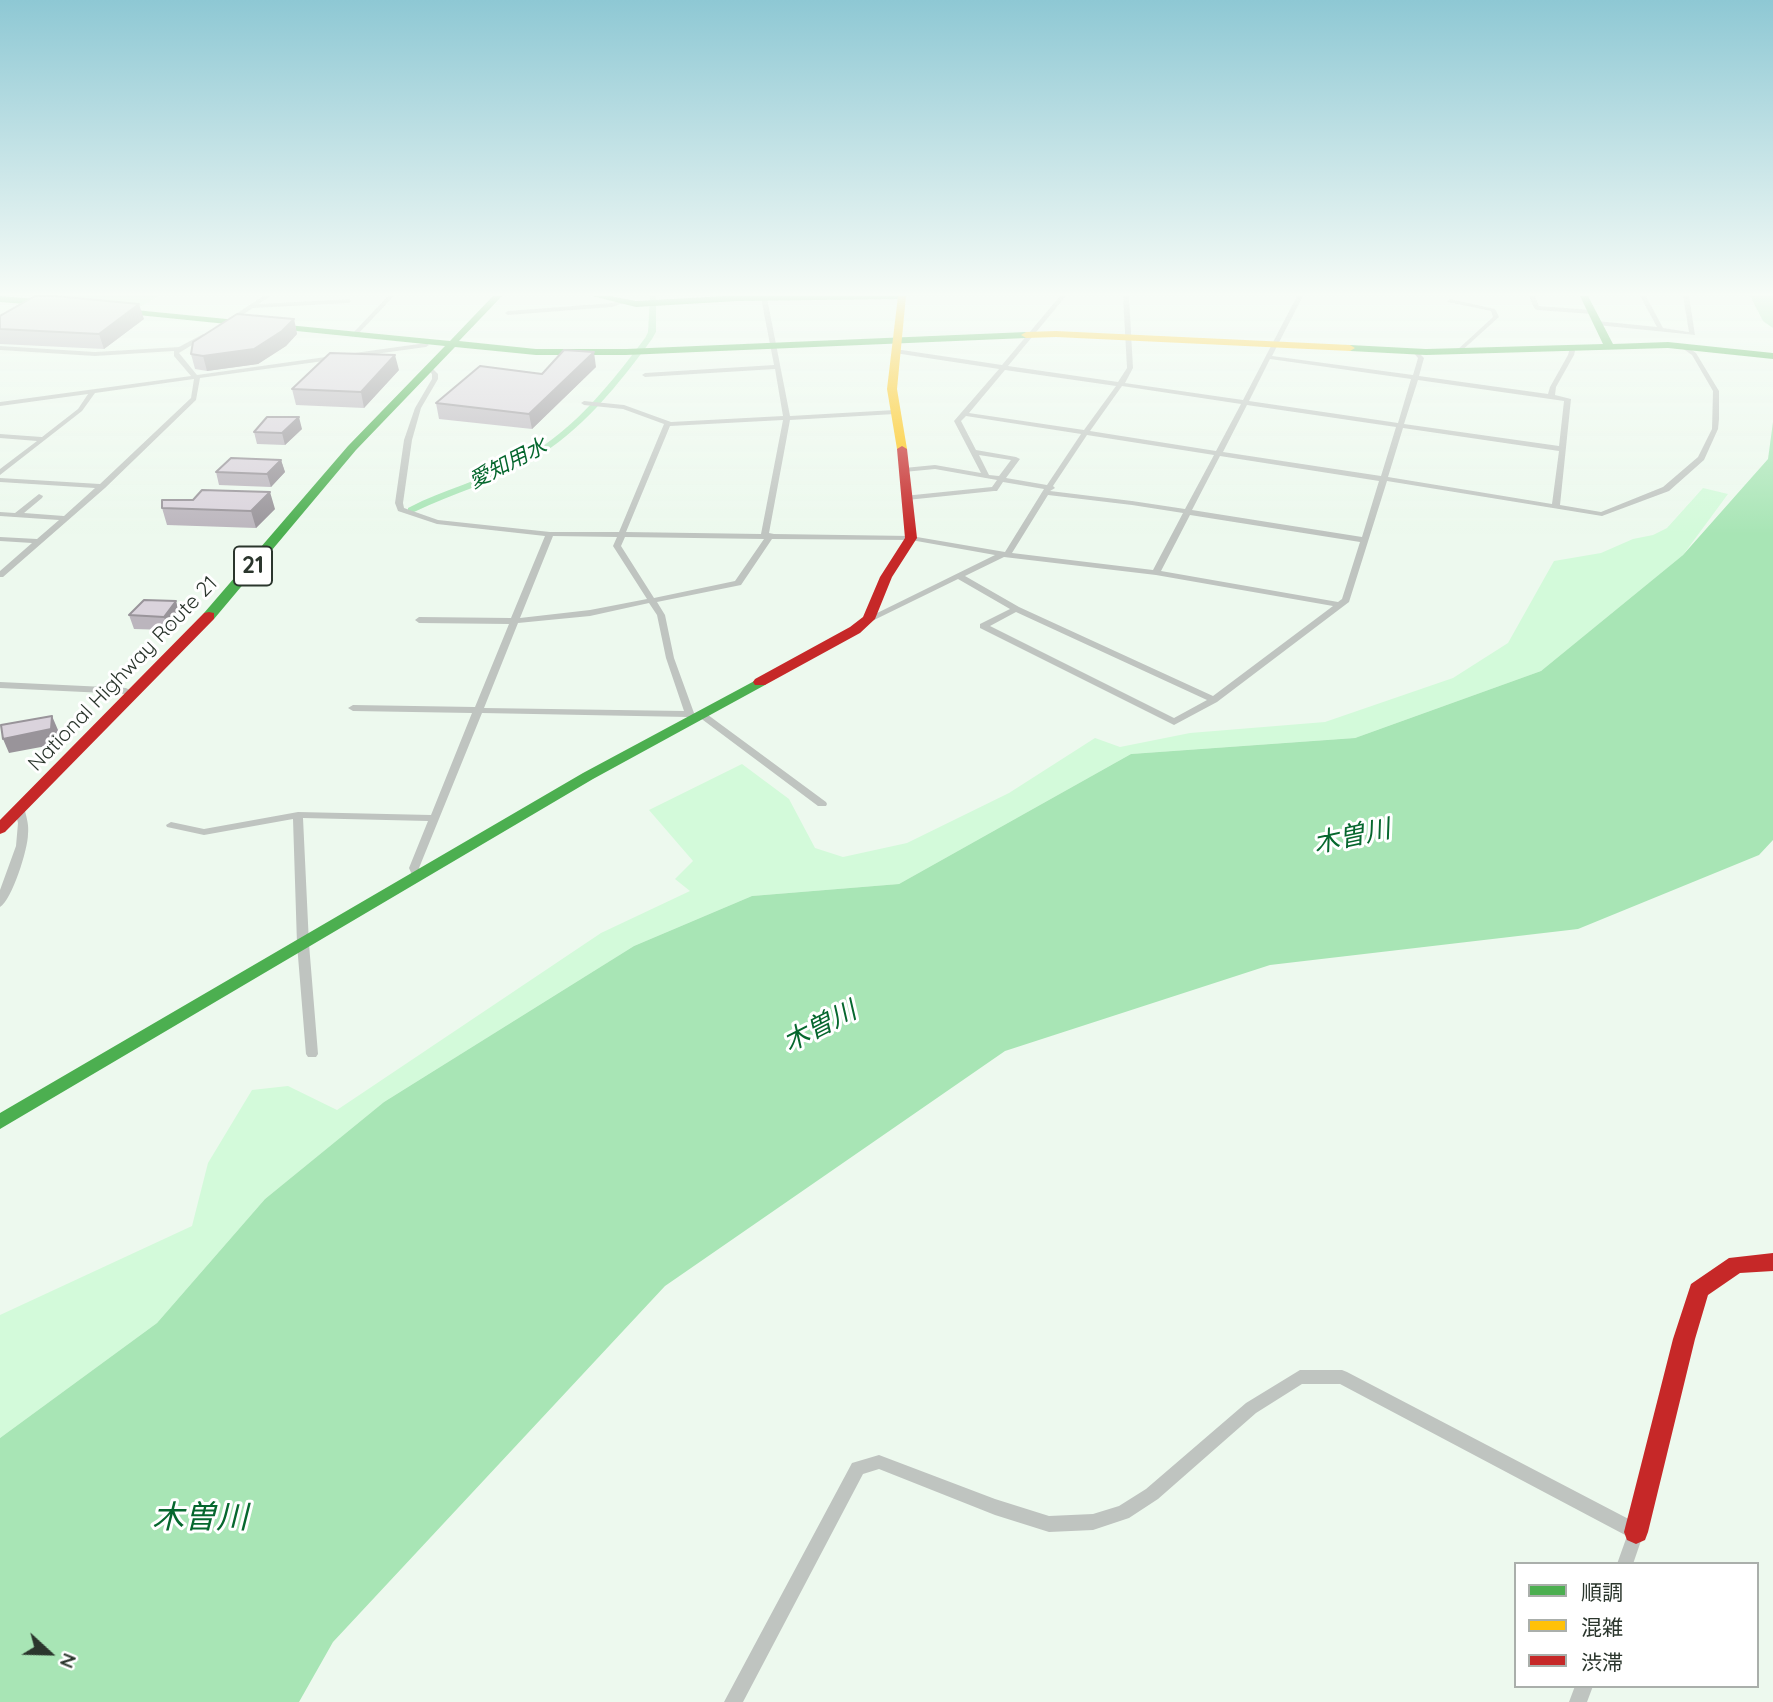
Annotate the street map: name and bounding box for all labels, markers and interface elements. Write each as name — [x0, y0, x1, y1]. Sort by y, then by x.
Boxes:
water label: 愛知用水 — [465, 434, 551, 494]
road number: 21 — [234, 546, 272, 586]
street label: National Highway Route 21 — [23, 571, 223, 777]
water label: 木曽川 — [1311, 814, 1393, 860]
water label: 木曽川 — [778, 995, 862, 1059]
water label: 木曽川 — [152, 1499, 248, 1537]
legend — [1514, 1562, 1759, 1688]
text: 順調 — [1581, 1579, 1623, 1605]
text: 混雑 — [1581, 1614, 1623, 1640]
north arrow — [14, 1618, 84, 1688]
text: 渋滞 — [1581, 1649, 1623, 1675]
text: N — [55, 1650, 82, 1672]

